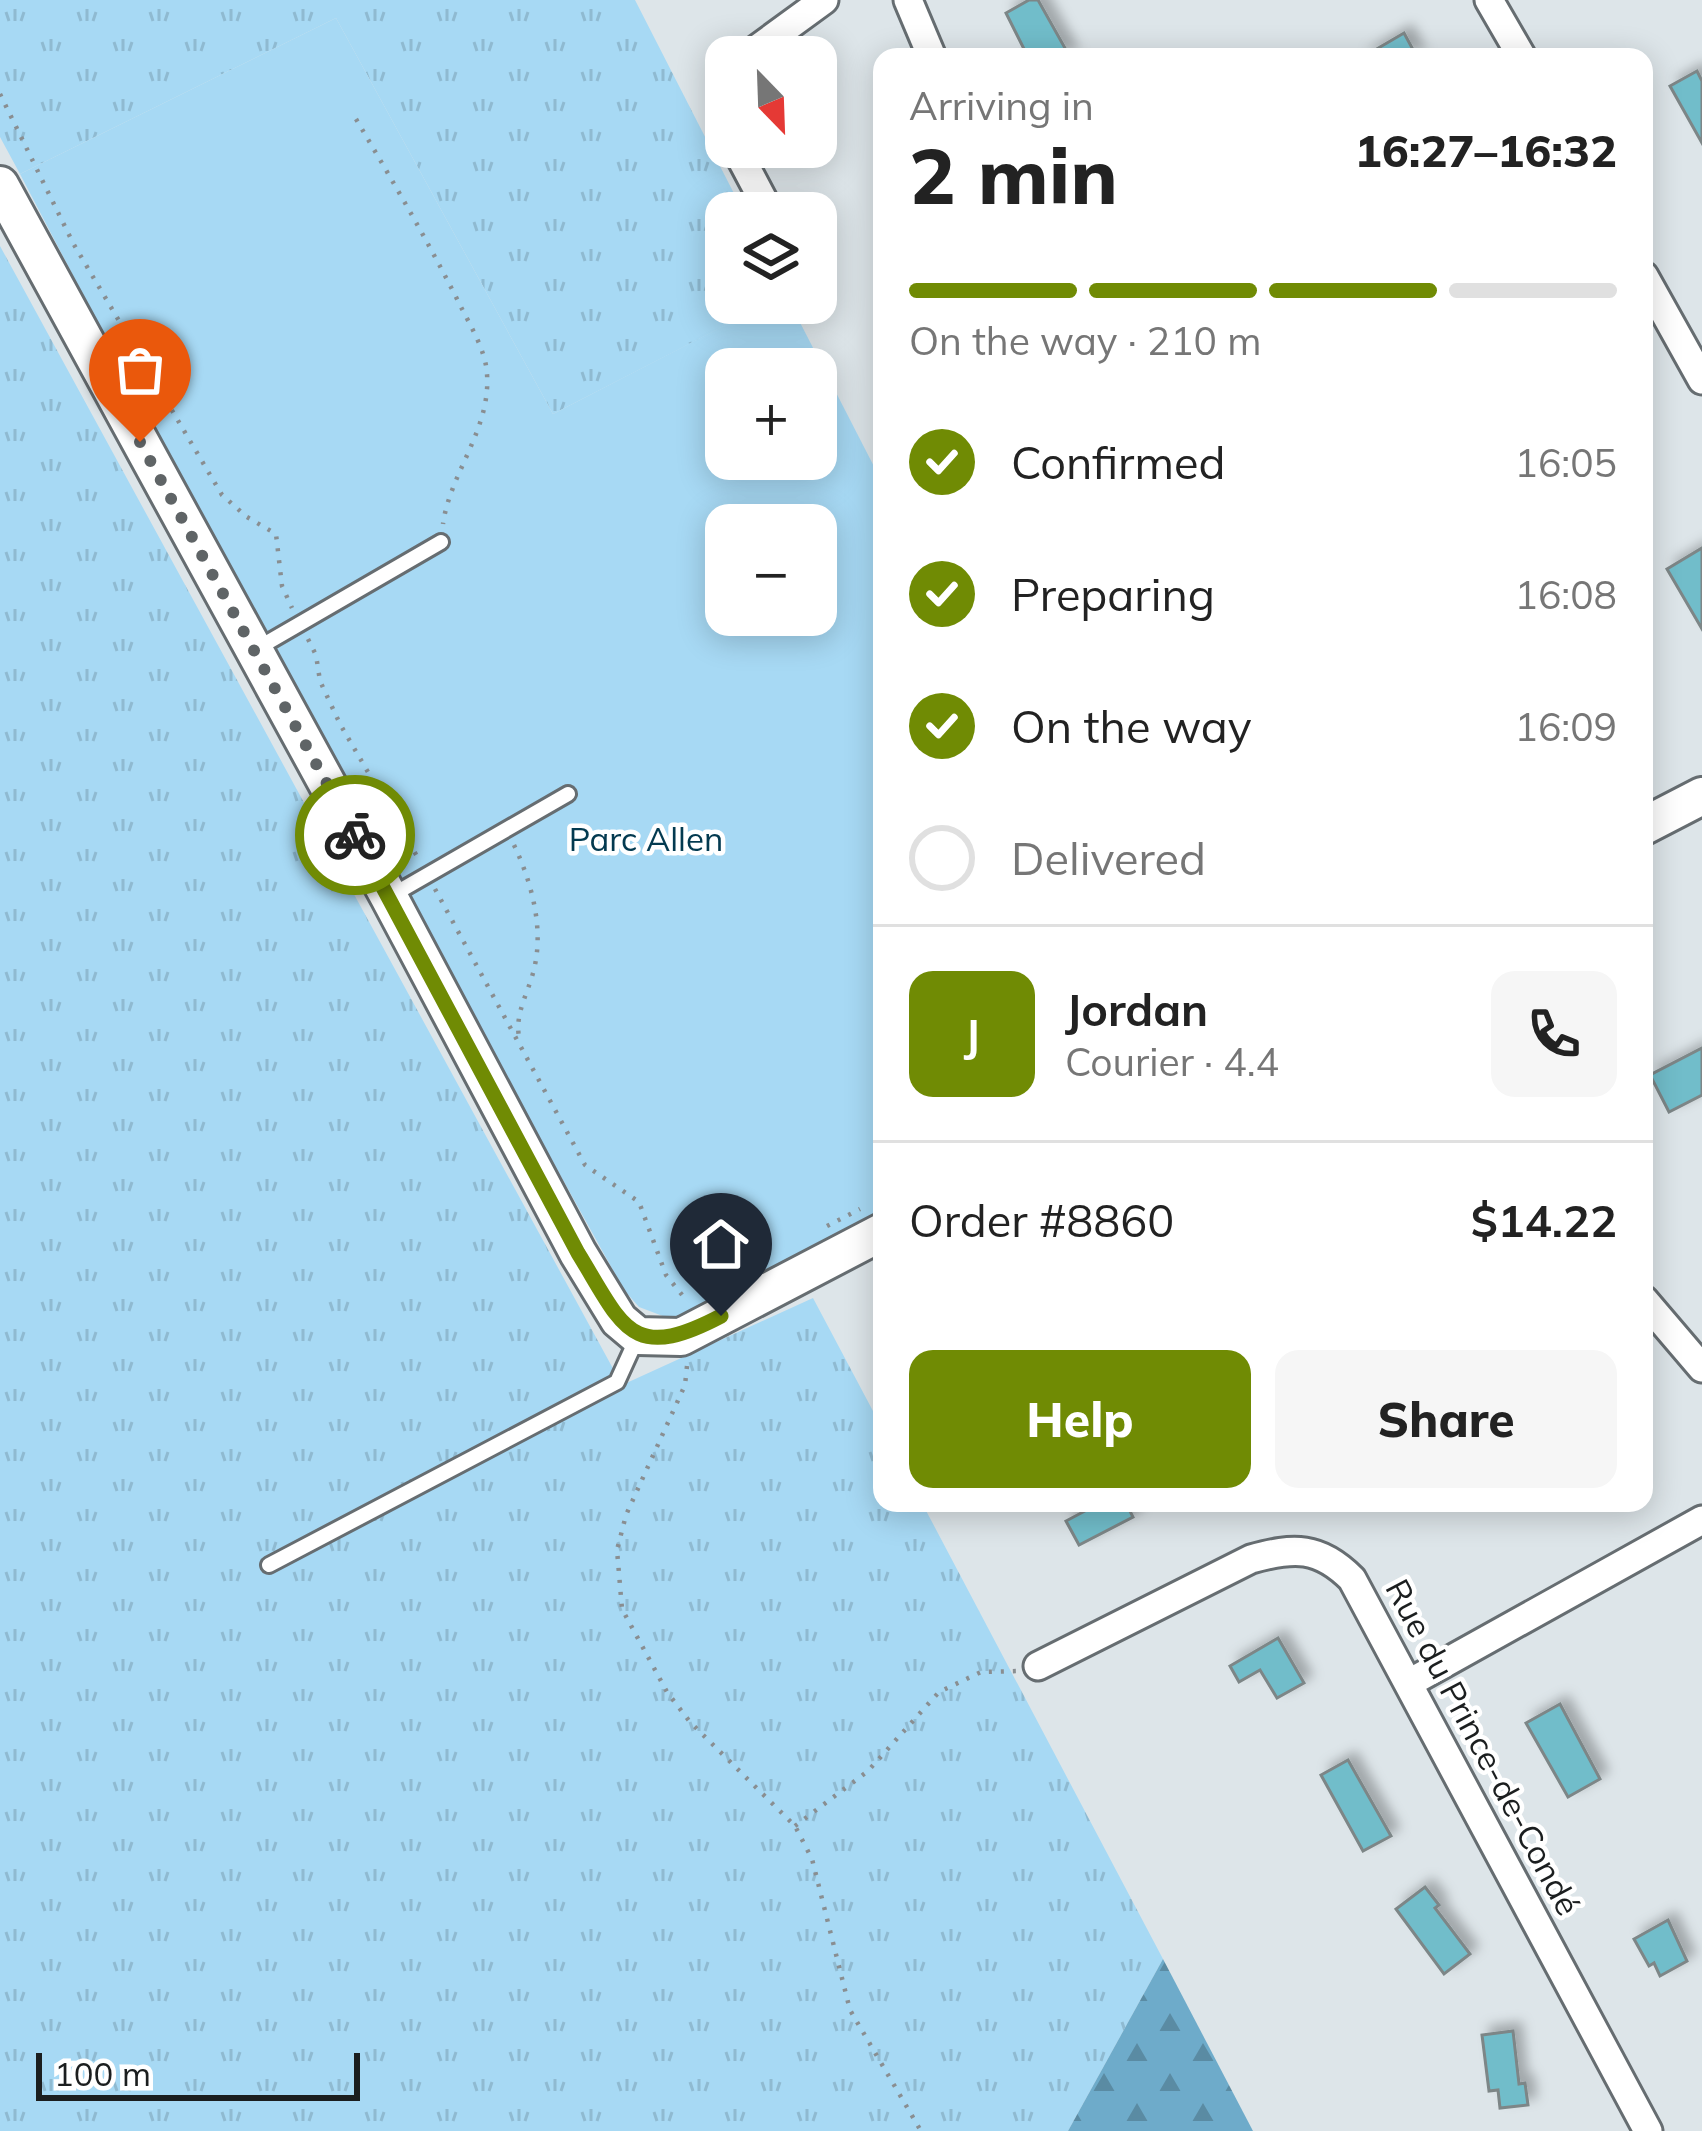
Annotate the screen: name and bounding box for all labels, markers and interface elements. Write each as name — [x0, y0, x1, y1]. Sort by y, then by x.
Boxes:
north arrow — [705, 36, 837, 168]
map controls — [705, 36, 837, 636]
text: Arriving in — [909, 81, 1094, 130]
text: 16:27–16:32 — [1355, 122, 1617, 178]
text: 2 min — [909, 126, 1118, 224]
button: layers — [705, 192, 837, 324]
text: On the way · 210 m — [909, 316, 1261, 365]
pin — [89, 319, 191, 442]
icon: bag — [107, 337, 173, 403]
button: + — [705, 348, 837, 480]
icon: check — [909, 429, 975, 495]
text: Confirmed — [1011, 434, 1225, 490]
text: 16:05 — [1515, 438, 1617, 487]
button: − — [705, 504, 837, 636]
icon: check — [909, 561, 975, 627]
text: Preparing — [1011, 566, 1215, 622]
text: 16:08 — [1515, 570, 1617, 619]
icon: check — [909, 693, 975, 759]
text: On the way — [1011, 698, 1252, 754]
text: 16:09 — [1515, 702, 1617, 751]
courier — [295, 775, 415, 895]
icon: bike — [322, 802, 388, 868]
park label: Parc Allen — [569, 818, 723, 859]
text: Delivered — [1011, 830, 1206, 886]
button: phone — [1491, 971, 1617, 1097]
text: Jordan — [1065, 981, 1208, 1037]
text: J — [964, 1006, 980, 1062]
text: Courier · 4.4 — [1065, 1037, 1279, 1086]
text: Order #8860 — [909, 1192, 1174, 1248]
text: $14.22 — [1471, 1192, 1617, 1248]
pin — [670, 1193, 772, 1316]
icon: home — [688, 1211, 754, 1277]
button: Help — [909, 1350, 1251, 1488]
button: Share — [1275, 1350, 1617, 1488]
street label: Rue du Prince-de-Condé — [1377, 1572, 1590, 1922]
scale bar — [36, 2047, 360, 2100]
text: 100 m — [54, 2053, 151, 2094]

